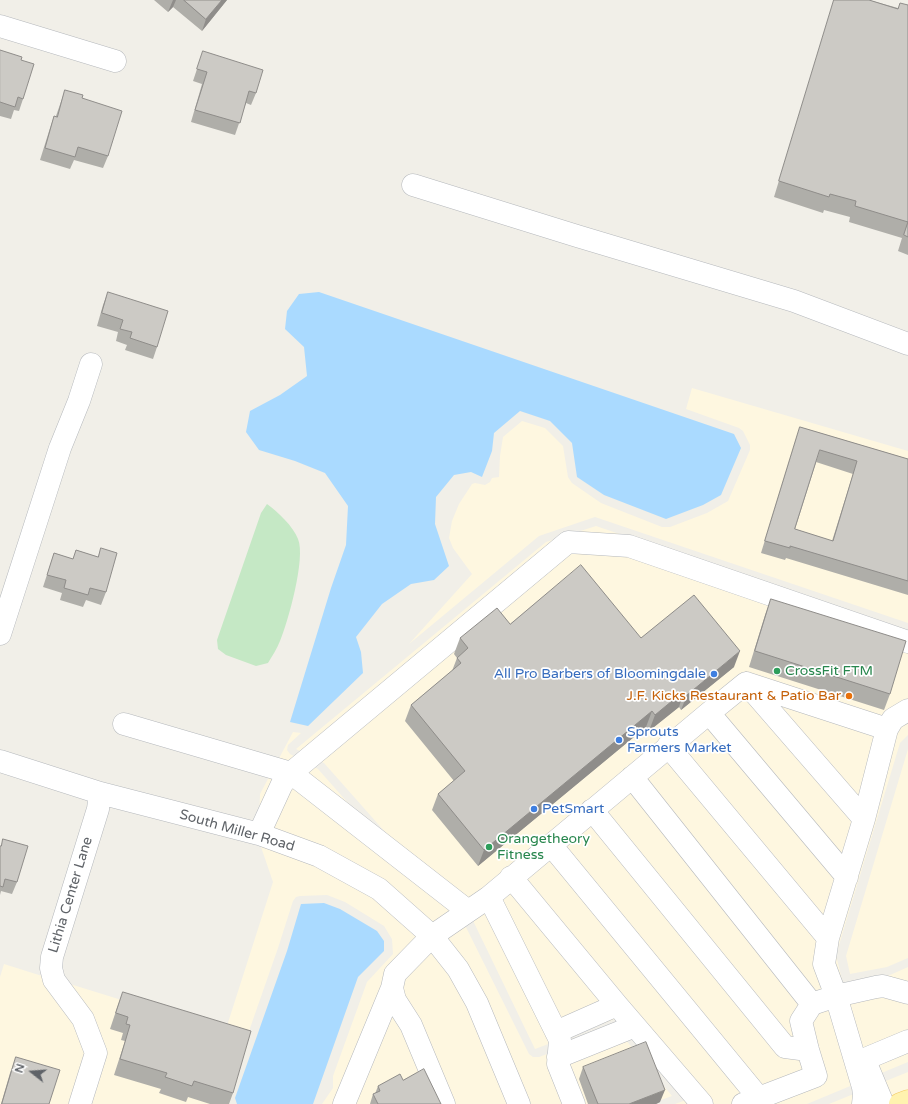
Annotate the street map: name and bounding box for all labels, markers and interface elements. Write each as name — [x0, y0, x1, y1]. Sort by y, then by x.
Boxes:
place label: CrossFit FTM — [785, 663, 873, 679]
place label: All Pro Barbers of Bloomingdale — [494, 666, 706, 682]
marker: CrossFit FTM — [772, 666, 782, 676]
marker: All Pro Barbers of Bloomingdale — [709, 669, 719, 679]
place label: J.F. Kicks Restaurant & Patio Bar — [626, 688, 841, 704]
marker: J.F. Kicks Restaurant & Patio Bar — [844, 691, 854, 701]
place label: Sprouts Farmers Market — [627, 724, 732, 756]
marker: Sprouts Farmers Market — [614, 735, 624, 745]
place label: PetSmart — [542, 801, 604, 817]
marker: PetSmart — [529, 804, 539, 814]
street label: South Miller Road — [177, 807, 297, 855]
place label: Orangetheory Fitness — [497, 831, 590, 864]
street label: Lithia Center Lane — [45, 835, 97, 955]
marker: Orangetheory Fitness — [484, 842, 494, 852]
north arrow — [12, 1052, 52, 1092]
text: N — [13, 1062, 28, 1074]

